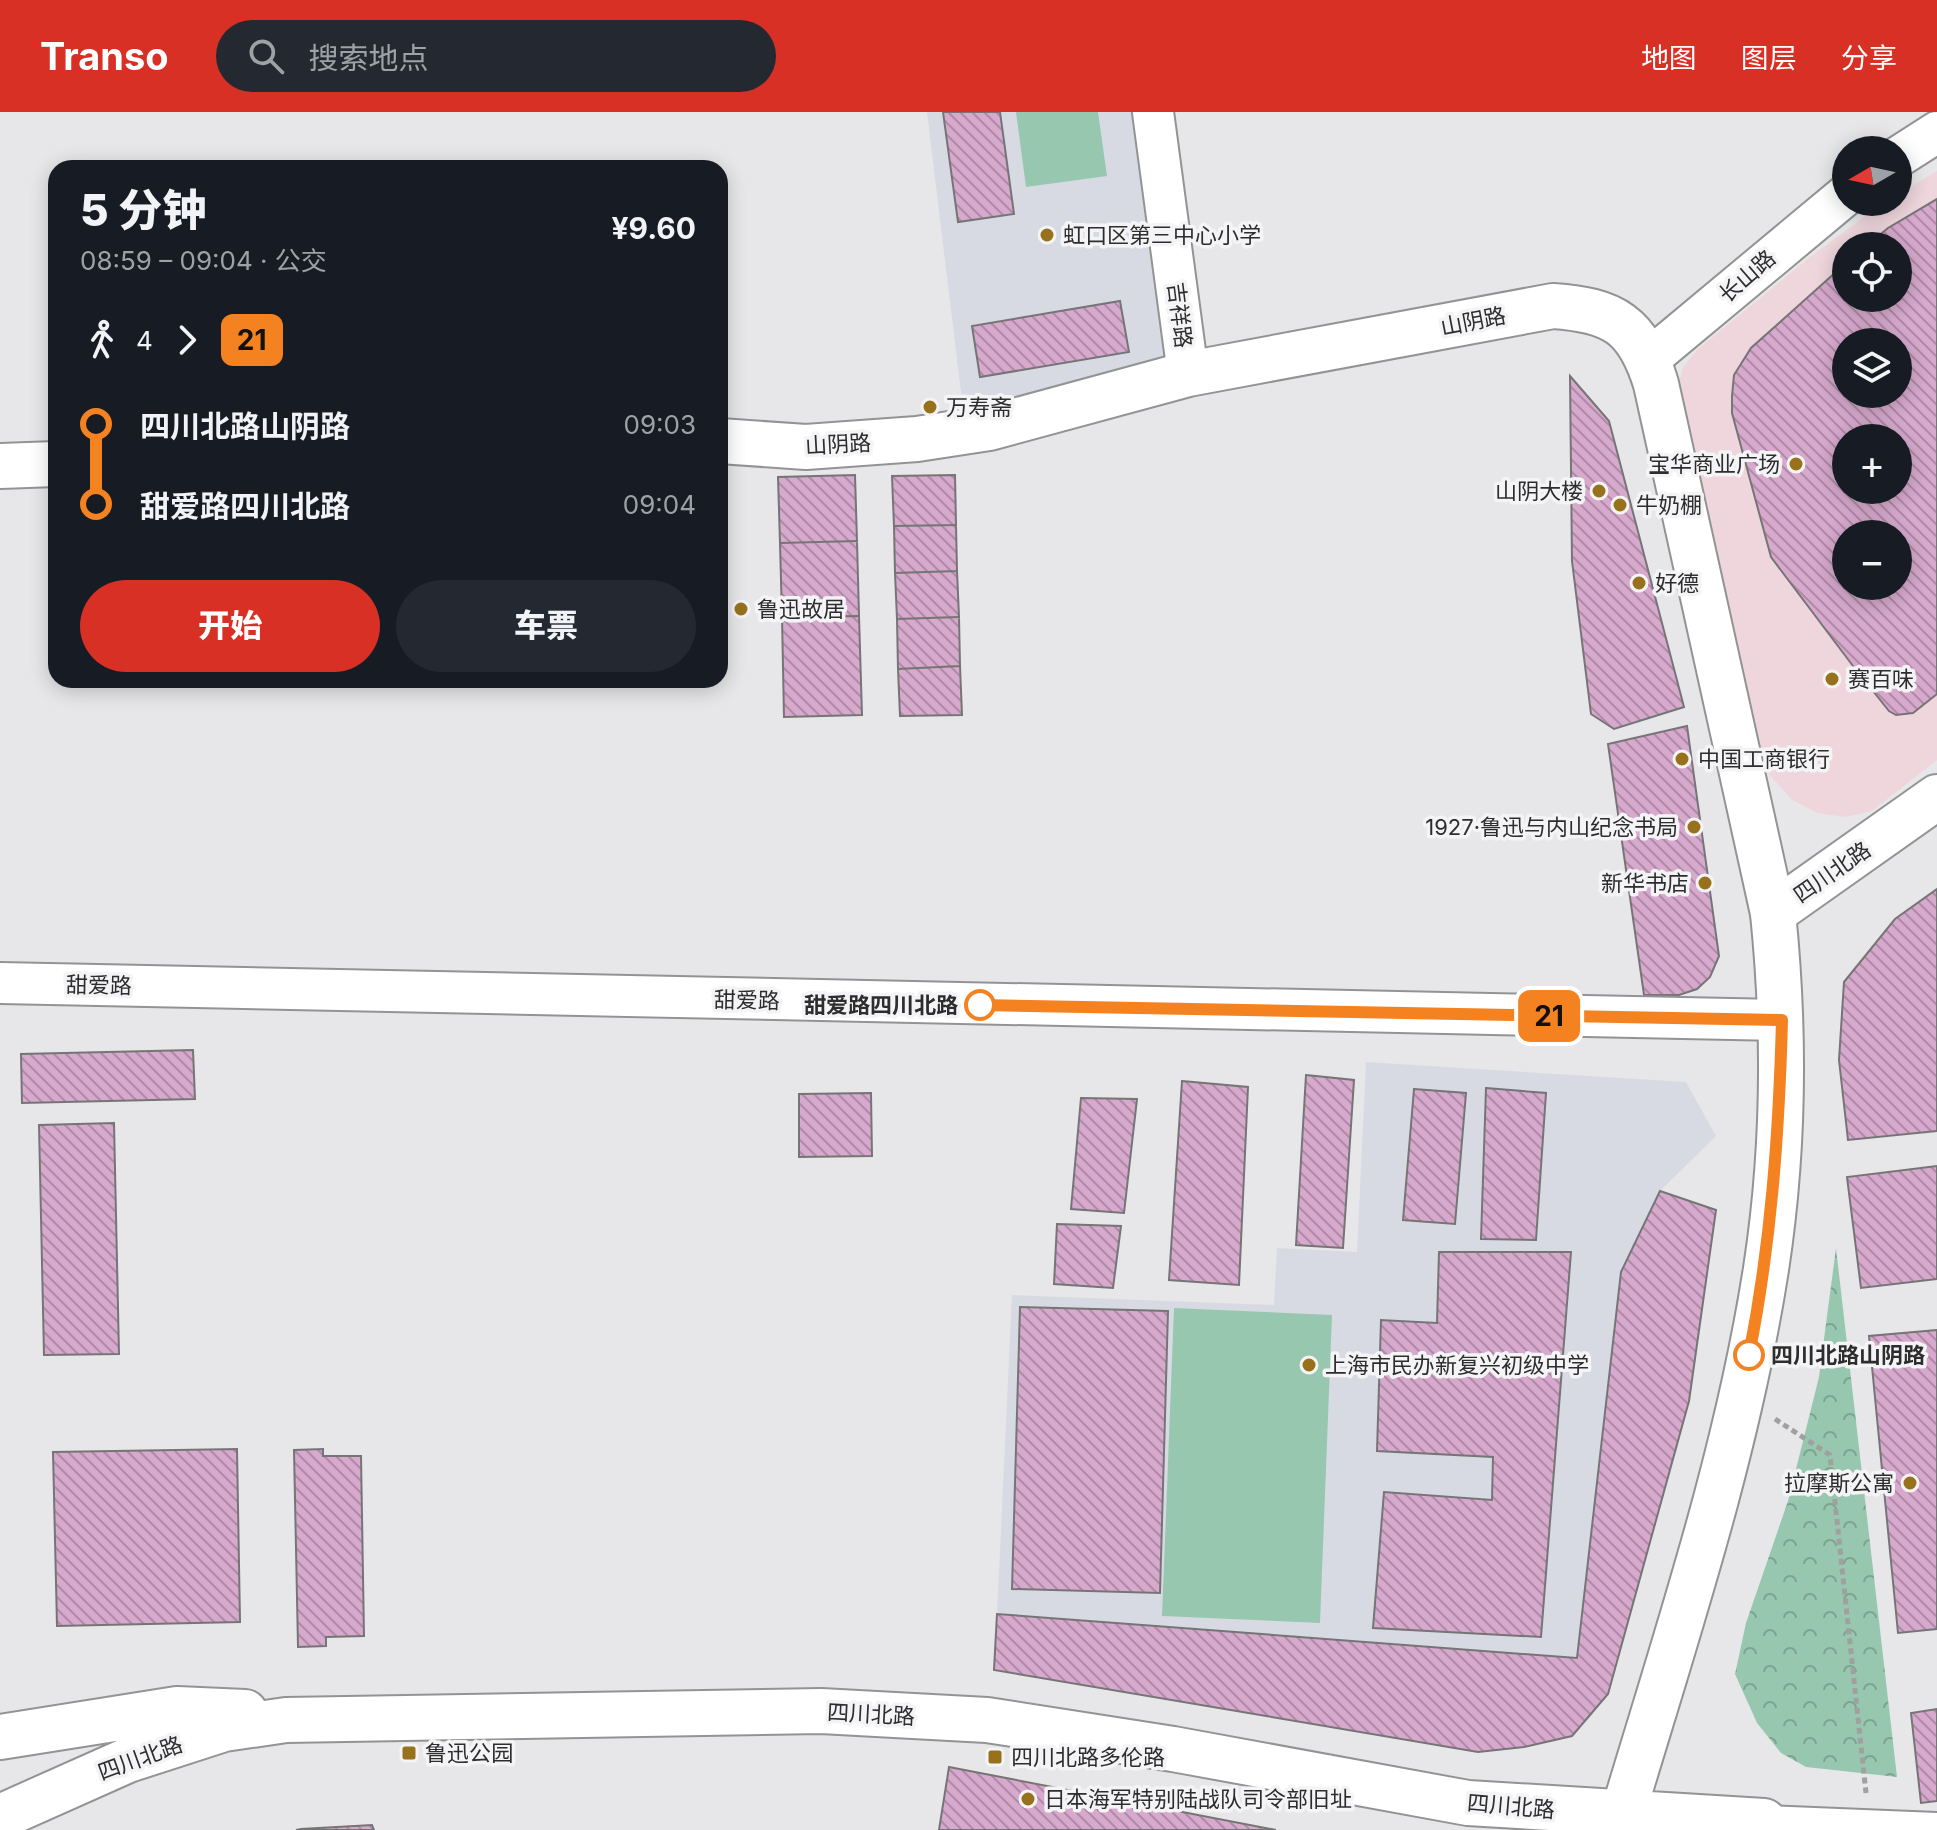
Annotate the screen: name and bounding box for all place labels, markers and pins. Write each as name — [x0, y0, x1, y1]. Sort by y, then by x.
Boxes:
place label: 虹口区第三中心小学 — [1063, 222, 1261, 248]
marker: 虹口区第三中心小学 — [1038, 226, 1056, 244]
place label: 万寿斋 — [946, 394, 1012, 420]
marker: 万寿斋 — [921, 398, 939, 416]
place label: 宝华商业广场 — [1648, 451, 1780, 477]
marker: 宝华商业广场 — [1787, 455, 1805, 473]
place label: 山阴大楼 — [1495, 478, 1583, 504]
marker: 山阴大楼 — [1590, 482, 1608, 500]
place label: 牛奶棚 — [1636, 492, 1702, 518]
marker: 牛奶棚 — [1611, 496, 1629, 514]
place label: 好德 — [1655, 570, 1699, 596]
marker: 好德 — [1630, 574, 1648, 592]
place label: 鲁迅故居 — [757, 596, 845, 622]
marker: 鲁迅故居 — [732, 600, 750, 618]
place label: 赛百味 — [1848, 666, 1914, 692]
marker: 赛百味 — [1823, 670, 1841, 688]
place label: 中国工商银行 — [1698, 746, 1830, 772]
marker: 中国工商银行 — [1673, 750, 1691, 768]
place label: 1927·鲁迅与内山纪念书局 — [1425, 814, 1678, 840]
marker: 1927·鲁迅与内山纪念书局 — [1685, 818, 1703, 836]
place label: 新华书店 — [1601, 870, 1689, 896]
marker: 新华书店 — [1696, 874, 1714, 892]
marker: 甜爱路四川北路 — [965, 990, 995, 1020]
place label: 甜爱路四川北路 — [804, 992, 958, 1018]
marker: 四川北路山阴路 — [1734, 1340, 1764, 1370]
place label: 四川北路山阴路 — [1771, 1342, 1925, 1368]
place label: 上海市民办新复兴初级中学 — [1325, 1352, 1589, 1378]
marker: 上海市民办新复兴初级中学 — [1300, 1356, 1318, 1374]
place label: 拉摩斯公寓 — [1784, 1470, 1894, 1496]
marker: 拉摩斯公寓 — [1901, 1474, 1919, 1492]
place label: 鲁迅公园 — [425, 1740, 513, 1766]
marker: 鲁迅公园 — [400, 1744, 418, 1762]
place label: 四川北路多伦路 — [1011, 1744, 1165, 1770]
marker: 四川北路多伦路 — [986, 1748, 1004, 1766]
place label: 日本海军特别陆战队司令部旧址 — [1044, 1786, 1352, 1812]
marker: 日本海军特别陆战队司令部旧址 — [1019, 1790, 1037, 1808]

